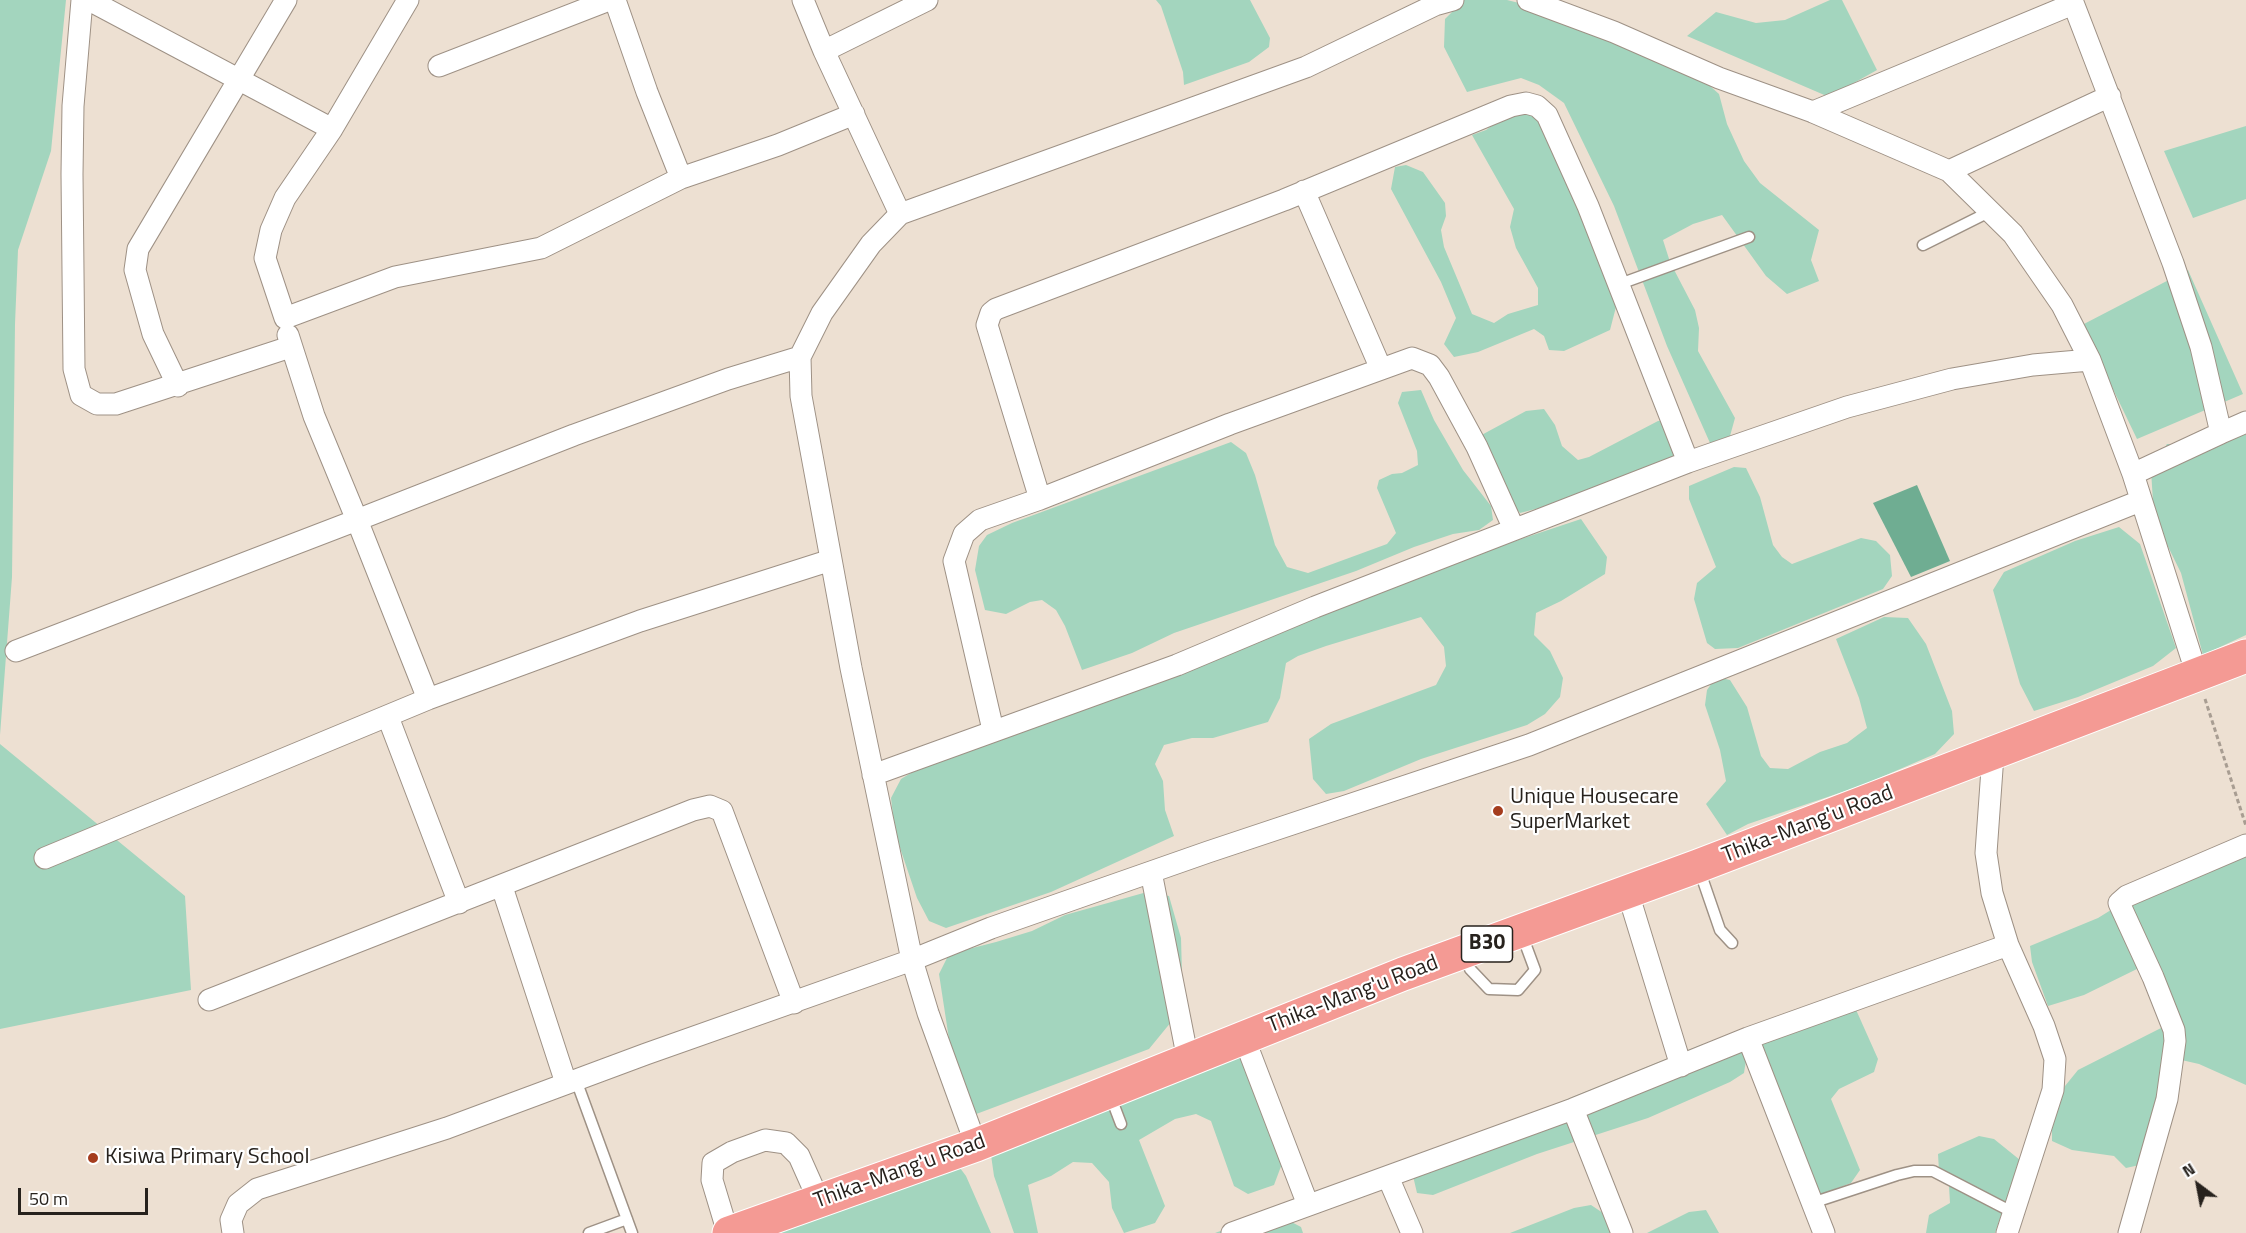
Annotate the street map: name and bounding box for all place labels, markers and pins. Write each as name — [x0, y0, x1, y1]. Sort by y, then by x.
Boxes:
place label: Unique Housecare SuperMarket — [1510, 785, 1678, 836]
marker: Unique Housecare SuperMarket — [1491, 804, 1505, 818]
place label: Kisiwa Primary School — [105, 1145, 310, 1171]
marker: Kisiwa Primary School — [86, 1151, 100, 1165]

